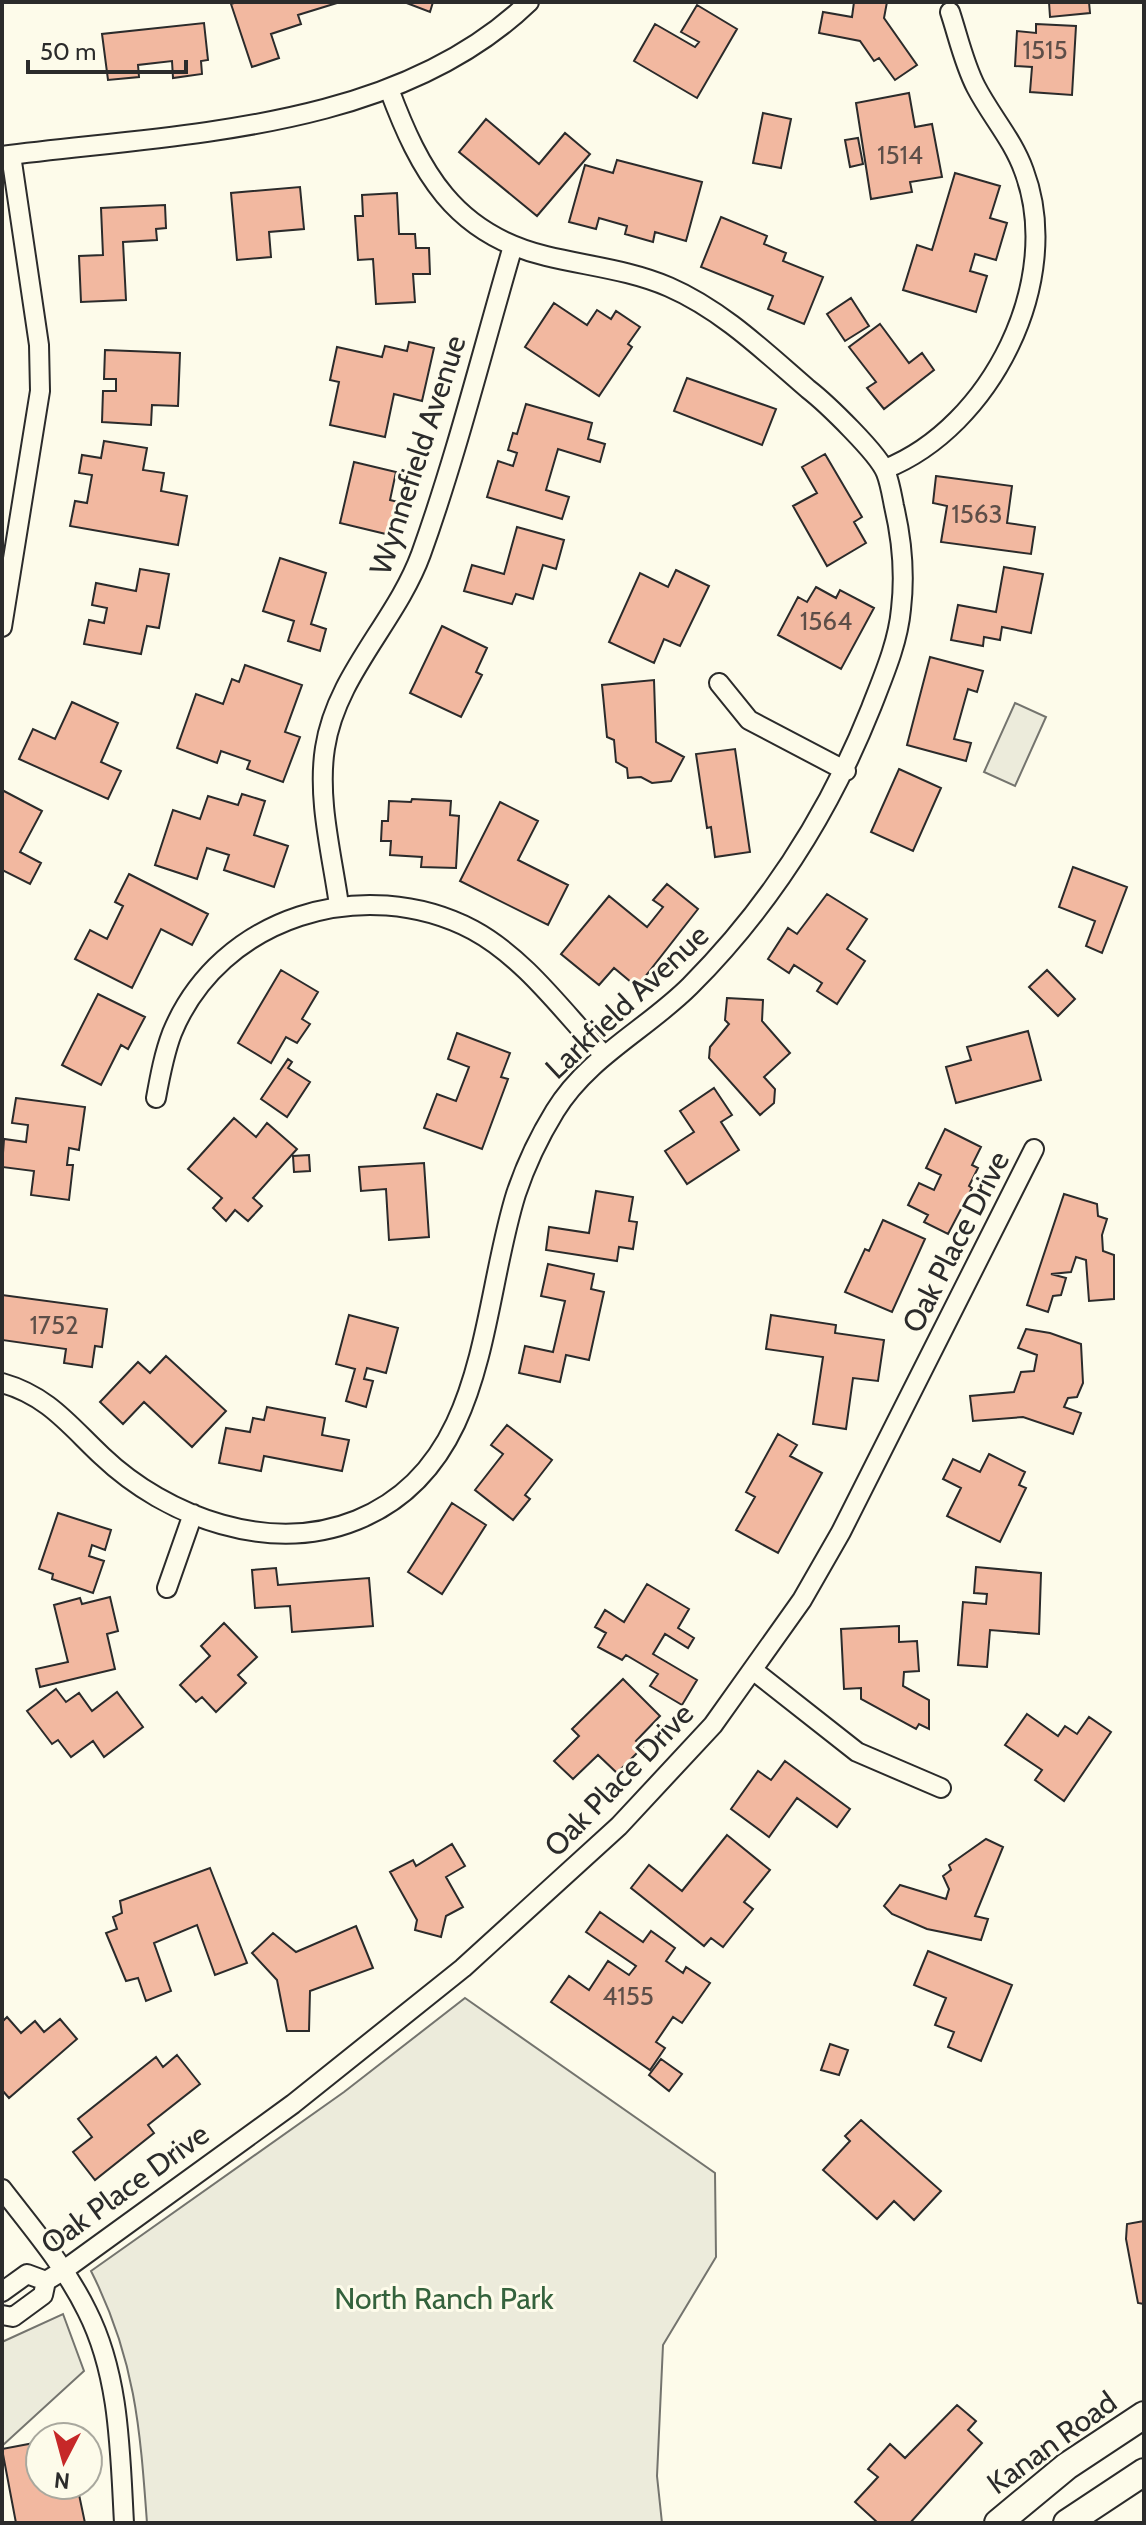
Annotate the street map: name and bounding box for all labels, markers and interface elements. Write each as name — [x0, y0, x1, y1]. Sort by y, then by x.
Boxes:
scale bar — [28, 24, 186, 74]
house number: 1515 — [1022, 34, 1068, 66]
text: 50 m — [40, 37, 96, 66]
house number: 1514 — [877, 139, 923, 171]
street label: Wynnefield Avenue — [361, 331, 474, 579]
house number: 1563 — [951, 498, 1003, 530]
house number: 1564 — [800, 605, 852, 637]
street label: Larkfield Avenue — [537, 917, 716, 1087]
street label: Oak Place Drive — [894, 1145, 1017, 1339]
house number: 1752 — [29, 1309, 79, 1341]
street label: Oak Place Drive — [536, 1695, 701, 1864]
house number: 4155 — [602, 1980, 654, 2012]
street label: Oak Place Drive — [33, 2115, 216, 2262]
park label: North Ranch Park — [334, 2280, 554, 2317]
street label: Kanan Road — [980, 2383, 1124, 2502]
north arrow — [24, 2421, 104, 2501]
text: N — [53, 2466, 71, 2495]

